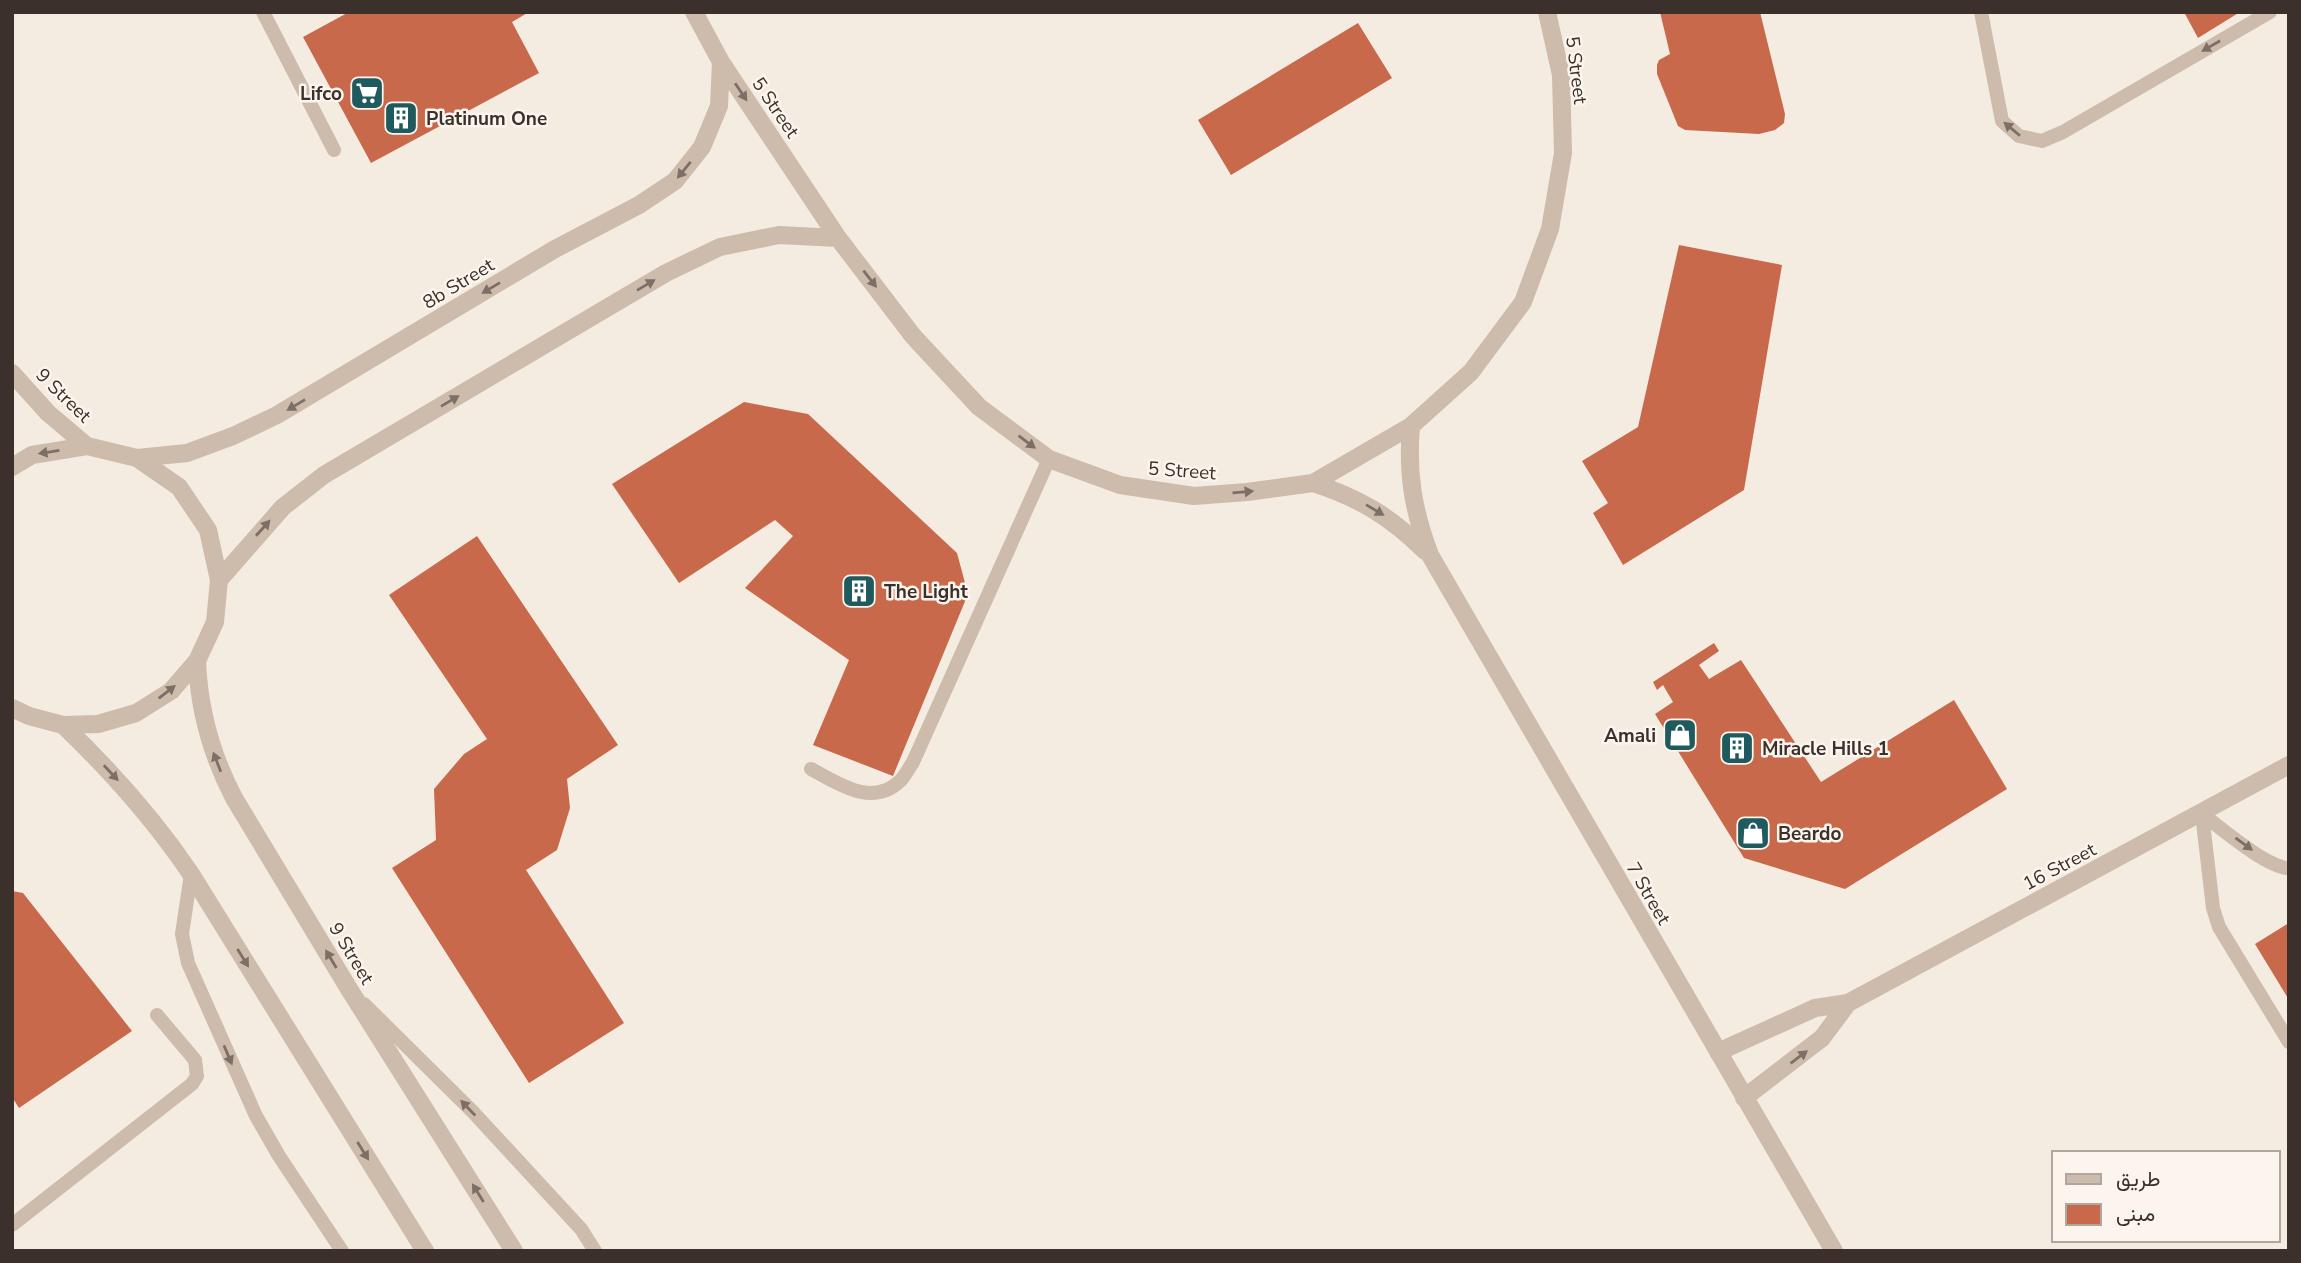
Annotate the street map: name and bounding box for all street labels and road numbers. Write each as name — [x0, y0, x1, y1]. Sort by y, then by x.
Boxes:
street label: 5 Street — [1559, 35, 1593, 106]
street label: 5 Street — [745, 72, 805, 143]
street label: 8b Street — [418, 252, 499, 315]
street label: 9 Street — [30, 363, 97, 429]
street label: 5 Street — [1147, 456, 1217, 486]
street label: 16 Street — [2018, 837, 2101, 897]
street label: 7 Street — [1620, 858, 1677, 930]
street label: 9 Street — [322, 918, 380, 990]

